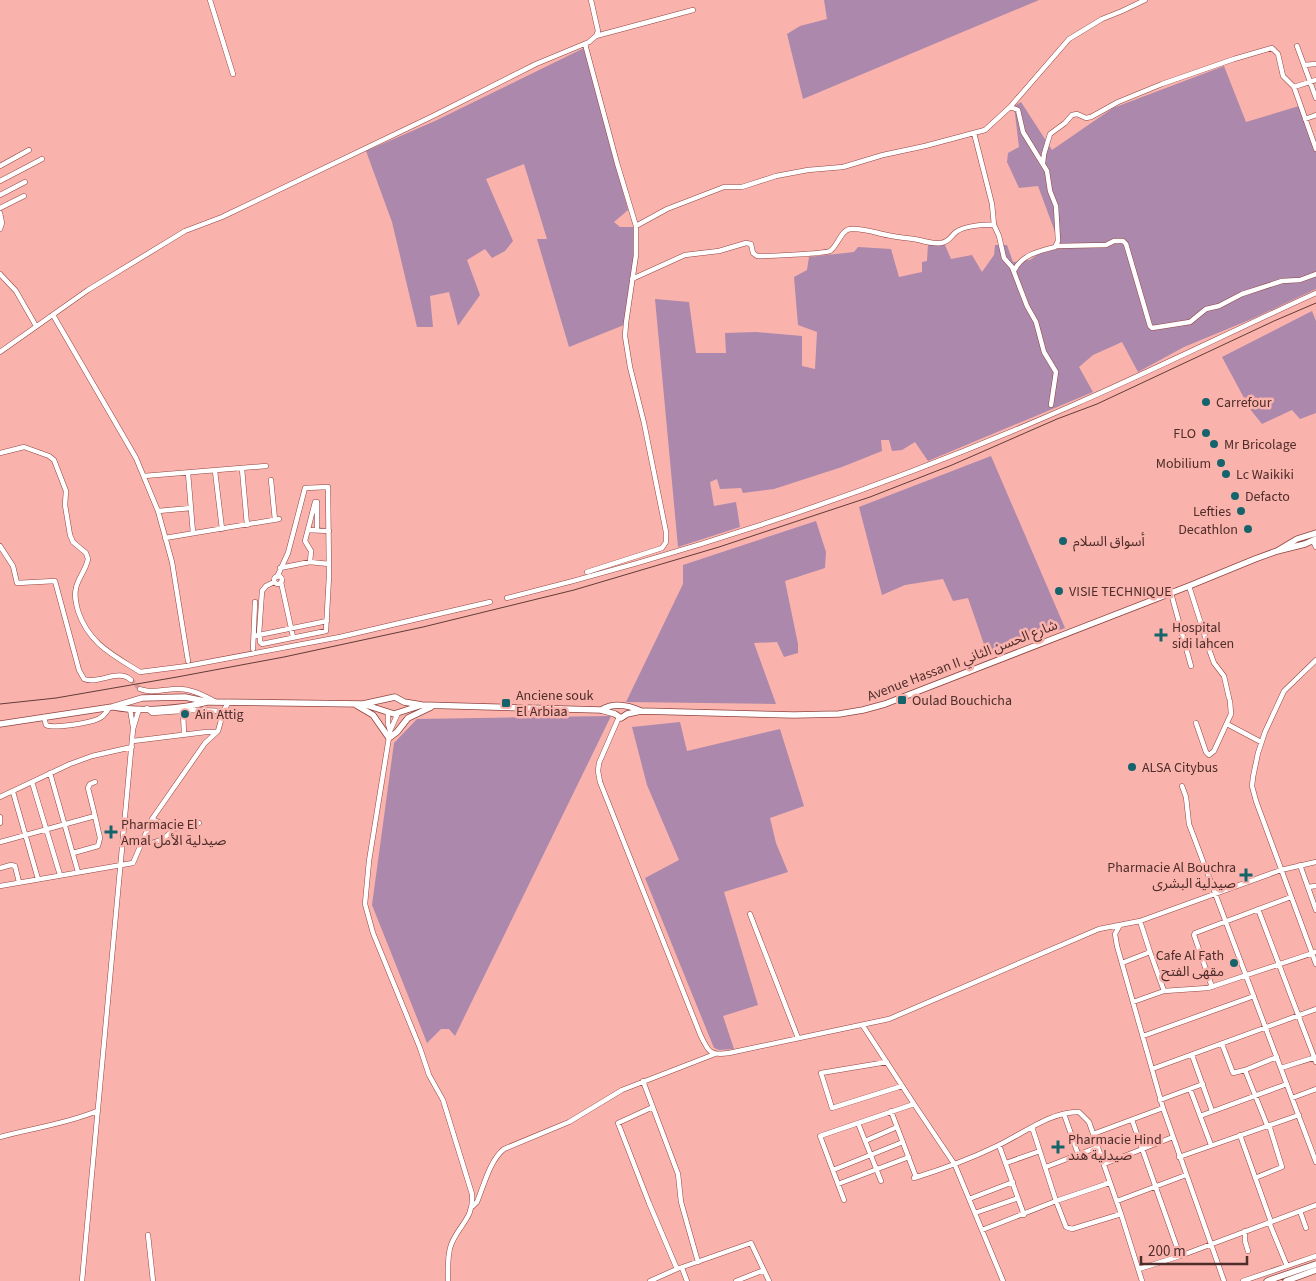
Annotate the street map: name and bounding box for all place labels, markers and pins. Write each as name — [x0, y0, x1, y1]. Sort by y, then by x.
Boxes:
place label: Carrefour — [1216, 393, 1272, 413]
marker: Carrefour — [1200, 396, 1212, 408]
place label: FLO — [1173, 424, 1196, 444]
marker: FLO — [1200, 427, 1212, 439]
place label: Mr Bricolage — [1224, 435, 1297, 455]
marker: Mr Bricolage — [1208, 438, 1220, 450]
place label: Mobilium — [1156, 454, 1211, 474]
marker: Mobilium — [1215, 457, 1227, 469]
place label: Lc Waikiki — [1236, 465, 1294, 485]
marker: Lc Waikiki — [1220, 468, 1232, 480]
place label: Defacto — [1245, 487, 1290, 507]
marker: Defacto — [1229, 490, 1241, 502]
place label: Lefties — [1193, 502, 1231, 522]
marker: Lefties — [1235, 505, 1247, 517]
place label: Decathlon — [1178, 520, 1238, 540]
marker: Decathlon — [1242, 523, 1254, 535]
place label: أسواق السلام — [1073, 532, 1145, 552]
marker: أسواق السلام — [1057, 535, 1069, 547]
place label: VISIE TECHNIQUE — [1069, 582, 1172, 602]
marker: VISIE TECHNIQUE — [1053, 585, 1065, 597]
place label: Hospital sidi lahcen — [1172, 618, 1234, 654]
marker: Hospital sidi lahcen — [1154, 628, 1168, 642]
place label: Anciene souk El Arbiaa — [516, 686, 594, 722]
place label: Oulad Bouchicha — [912, 691, 1012, 711]
marker: Oulad Bouchicha — [896, 694, 908, 706]
marker: Anciene souk El Arbiaa — [500, 697, 512, 709]
place label: Ain Attig — [195, 705, 244, 725]
marker: Ain Attig — [179, 708, 191, 720]
place label: ALSA Citybus — [1142, 758, 1218, 778]
marker: ALSA Citybus — [1126, 761, 1138, 773]
place label: Pharmacie El Amal صيدلية الأمل — [121, 815, 227, 851]
marker: Pharmacie El Amal صيدلية الأمل — [105, 826, 117, 838]
place label: Pharmacie Al Bouchra صيدلية البشرى — [1107, 858, 1236, 894]
marker: Pharmacie Al Bouchra صيدلية البشرى — [1240, 869, 1252, 881]
place label: Cafe Al Fath مقهى الفتح — [1156, 946, 1224, 982]
marker: Cafe Al Fath مقهى الفتح — [1228, 957, 1240, 969]
place label: Pharmacie Hind صيدلية هند — [1068, 1130, 1162, 1166]
marker: Pharmacie Hind صيدلية هند — [1052, 1141, 1064, 1153]

